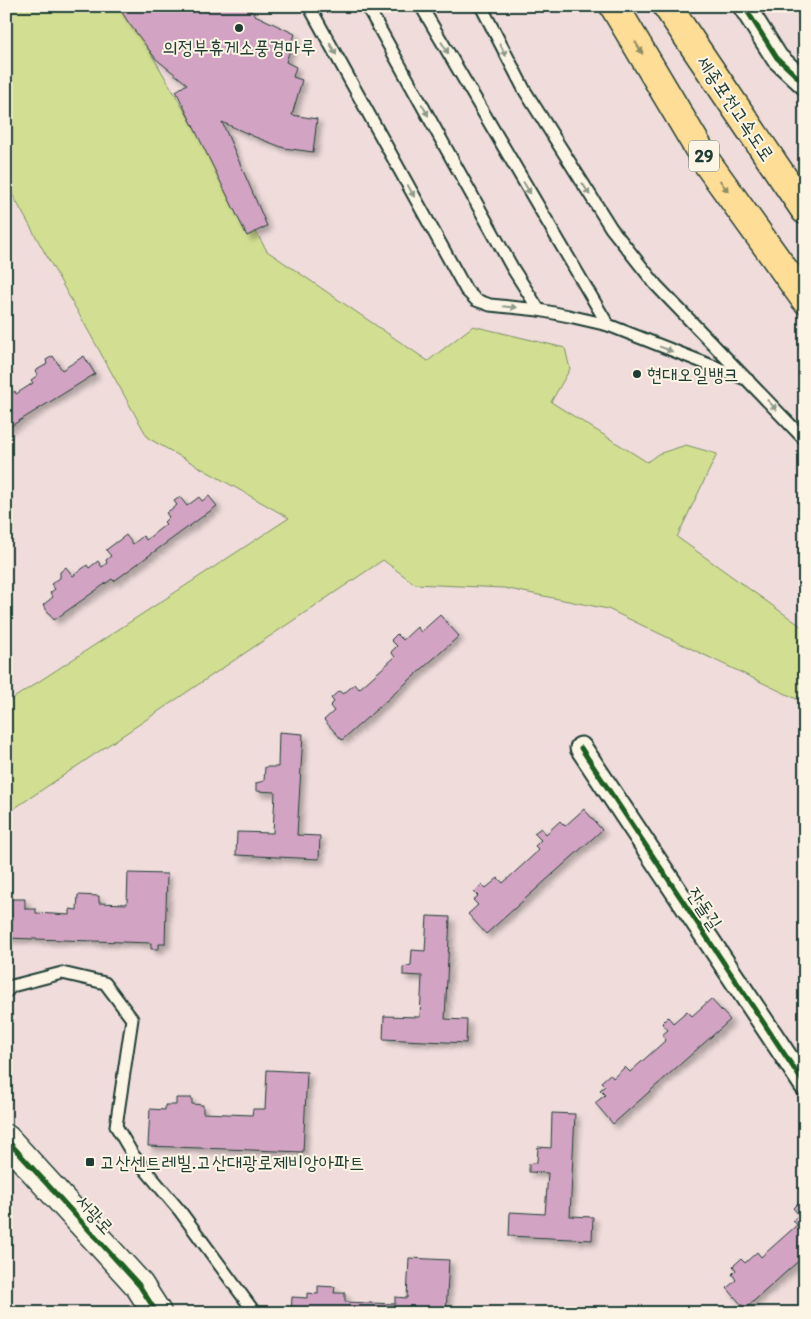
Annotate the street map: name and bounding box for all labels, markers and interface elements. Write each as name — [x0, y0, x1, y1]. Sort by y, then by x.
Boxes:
marker: 의정부휴게소풍경마루 — [233, 22, 245, 34]
place label: 의정부휴게소풍경마루 — [163, 36, 315, 59]
one-way arrow — [329, 41, 337, 56]
one-way arrow — [441, 41, 449, 56]
one-way arrow — [499, 42, 507, 57]
one-way arrow — [634, 42, 643, 55]
street label: 세종포천고속도로 — [692, 51, 779, 165]
one-way arrow — [420, 103, 429, 117]
road number: 29 — [689, 140, 719, 172]
one-way arrow — [719, 179, 729, 193]
one-way arrow — [523, 182, 532, 195]
one-way arrow — [582, 183, 591, 196]
one-way arrow — [407, 184, 416, 198]
one-way arrow — [503, 303, 519, 311]
one-way arrow — [659, 346, 674, 353]
place label: 현대오일뱅크 — [647, 363, 739, 386]
marker: 현대오일뱅크 — [631, 368, 643, 380]
one-way arrow — [766, 398, 777, 411]
street label: 잔돌길 — [682, 883, 727, 934]
place label: 고산센트레빌.고산대광로제비앙아파트 — [100, 1151, 365, 1174]
marker: 고산센트레빌.고산대광로제비앙아파트 — [84, 1156, 96, 1168]
street label: 서광로 — [71, 1190, 119, 1239]

